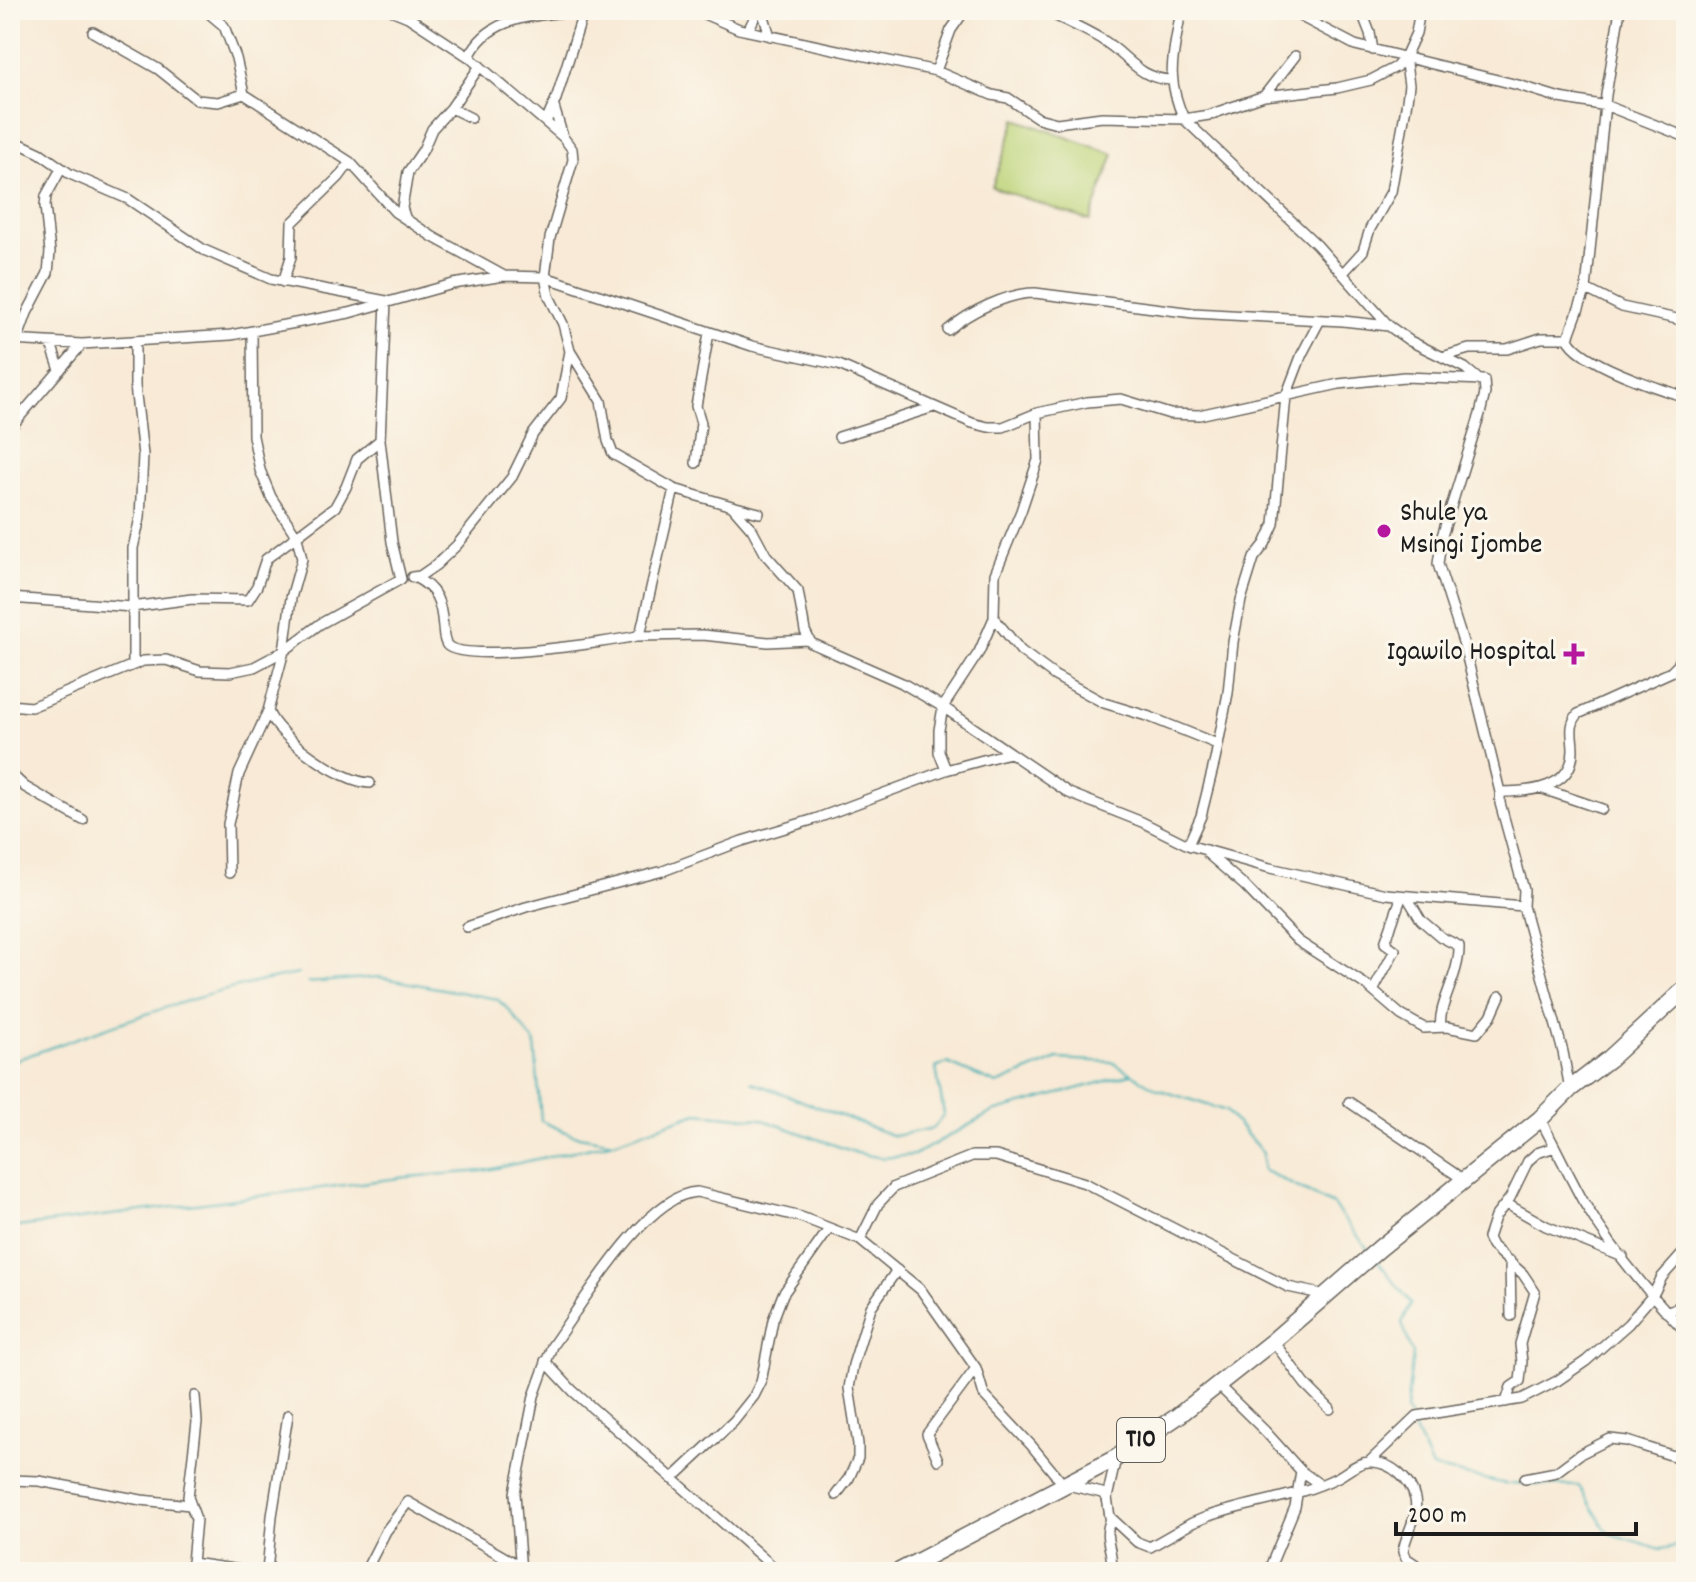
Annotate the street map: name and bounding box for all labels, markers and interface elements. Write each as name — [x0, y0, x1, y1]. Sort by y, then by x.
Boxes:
place label: Shule ya Msingi Ijombe — [1400, 495, 1542, 567]
marker: Shule ya Msingi Ijombe — [1375, 522, 1393, 540]
place label: Igawilo Hospital — [1386, 634, 1556, 674]
marker: Igawilo Hospital — [1563, 643, 1585, 665]
road number: T10 — [1117, 1418, 1165, 1462]
scale bar — [1396, 1486, 1636, 1536]
text: 200 m — [1408, 1500, 1467, 1534]

